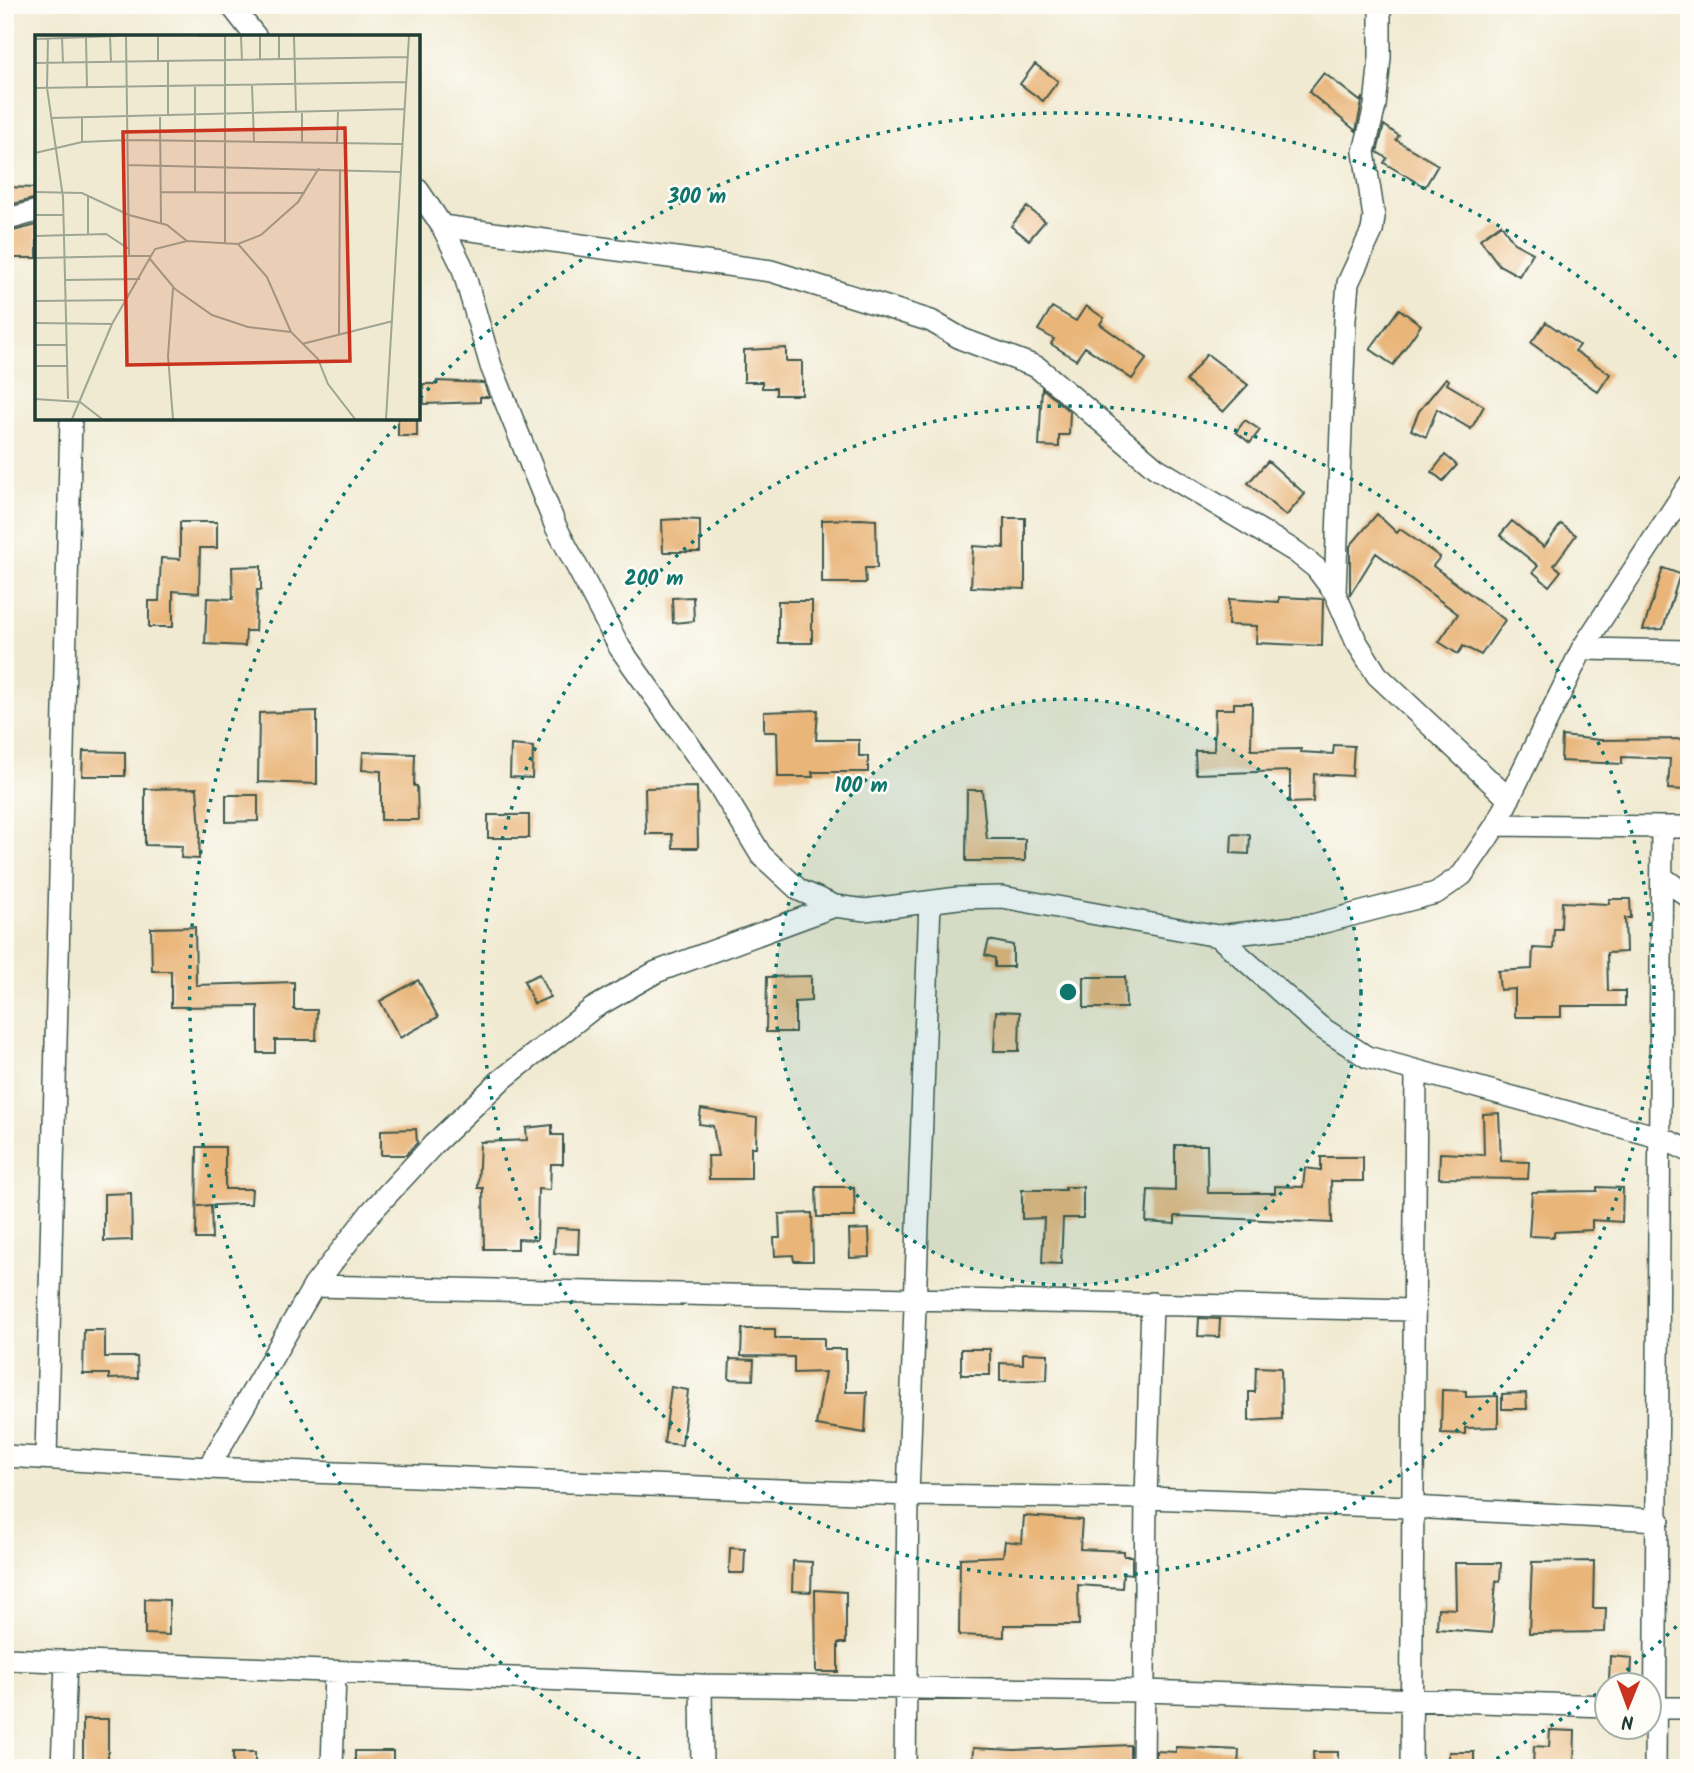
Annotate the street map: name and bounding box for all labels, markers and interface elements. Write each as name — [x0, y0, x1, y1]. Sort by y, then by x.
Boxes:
inset map — [35, 35, 420, 420]
text: 300 m — [667, 181, 726, 214]
text: 200 m — [624, 563, 684, 596]
text: 100 m — [834, 770, 888, 803]
centre of rings — [1056, 980, 1080, 1004]
north arrow — [1592, 1672, 1662, 1742]
text: N — [1621, 1706, 1634, 1736]

